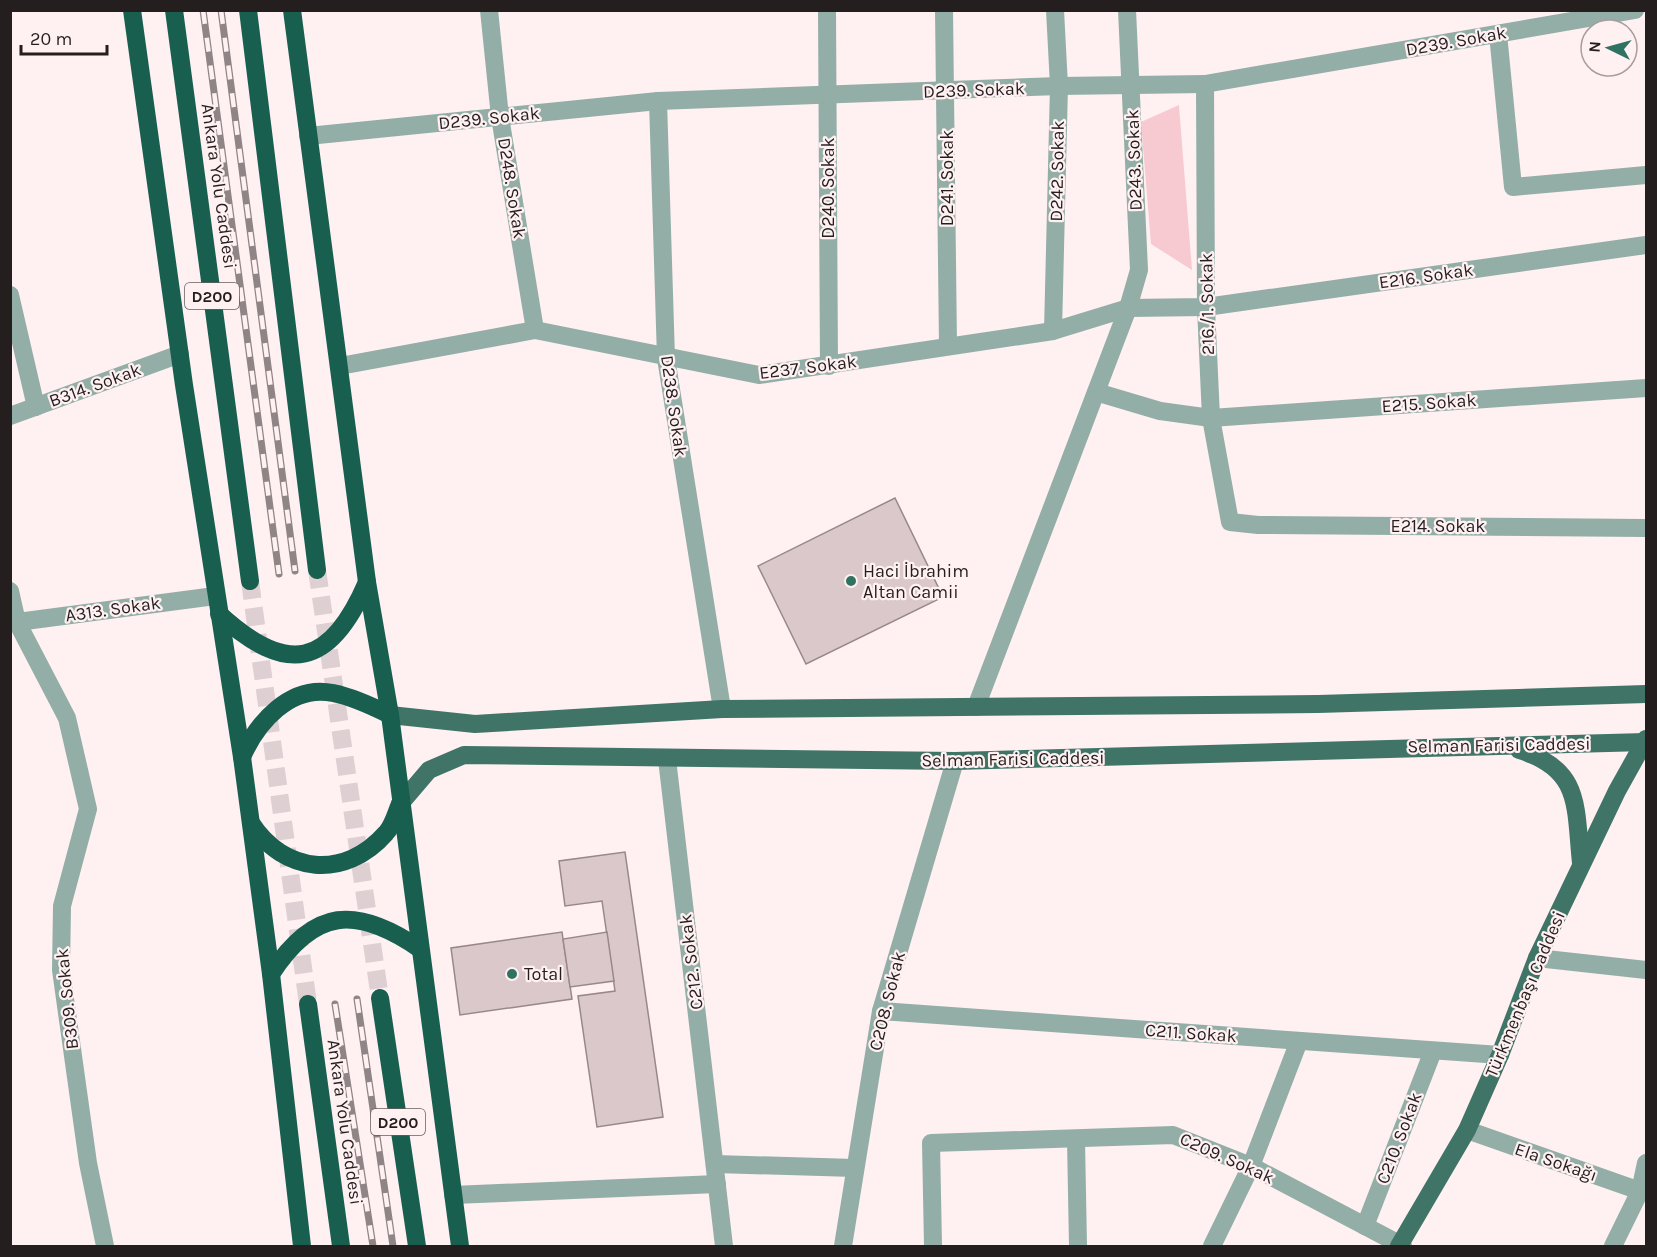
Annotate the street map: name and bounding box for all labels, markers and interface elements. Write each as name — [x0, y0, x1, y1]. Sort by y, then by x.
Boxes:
scale bar — [21, 18, 106, 56]
north arrow — [1579, 18, 1639, 78]
street label: D239. Sokak — [1404, 21, 1508, 61]
text: 20 m — [30, 28, 72, 50]
text: N — [1585, 40, 1605, 53]
street label: D239. Sokak — [923, 77, 1025, 103]
street label: Ankara Yolu Caddesi — [196, 102, 242, 270]
street label: D239. Sokak — [437, 102, 541, 134]
street label: D243. Sokak — [1121, 109, 1147, 211]
street label: D242. Sokak — [1045, 120, 1069, 222]
street label: D241. Sokak — [936, 130, 958, 226]
street label: D248. Sokak — [493, 136, 531, 240]
street label: D240. Sokak — [817, 137, 839, 239]
street label: 216./1. Sokak — [1195, 253, 1219, 355]
street label: E216. Sokak — [1377, 258, 1475, 294]
road number: D200 — [185, 283, 239, 309]
street label: E237. Sokak — [758, 350, 858, 384]
street label: D238. Sokak — [656, 354, 692, 458]
street label: B314. Sokak — [46, 358, 144, 412]
street label: E215. Sokak — [1381, 389, 1477, 417]
street label: E214. Sokak — [1391, 515, 1485, 537]
place label: Haci İbrahim Altan Camii — [863, 560, 969, 603]
marker: Haci İbrahim Altan Camii — [844, 574, 858, 588]
street label: A313. Sokak — [64, 591, 162, 627]
street label: Selman Farisi Caddesi — [1407, 732, 1591, 758]
street label: Selman Farisi Caddesi — [921, 746, 1105, 772]
street label: Türkmenbaşı Caddesi — [1480, 908, 1570, 1080]
street label: C212. Sokak — [674, 913, 708, 1011]
street label: B309. Sokak — [51, 947, 83, 1051]
street label: C208. Sokak — [864, 949, 910, 1053]
place label: Total — [524, 963, 563, 985]
marker: Total — [505, 967, 519, 981]
street label: C211. Sokak — [1144, 1019, 1238, 1047]
street label: Ankara Yolu Caddesi — [322, 1038, 368, 1206]
street label: C210. Sokak — [1371, 1089, 1427, 1187]
road number: D200 — [371, 1109, 425, 1135]
street label: C209. Sokak — [1176, 1127, 1278, 1189]
street label: Ela Sokağı — [1512, 1138, 1600, 1186]

